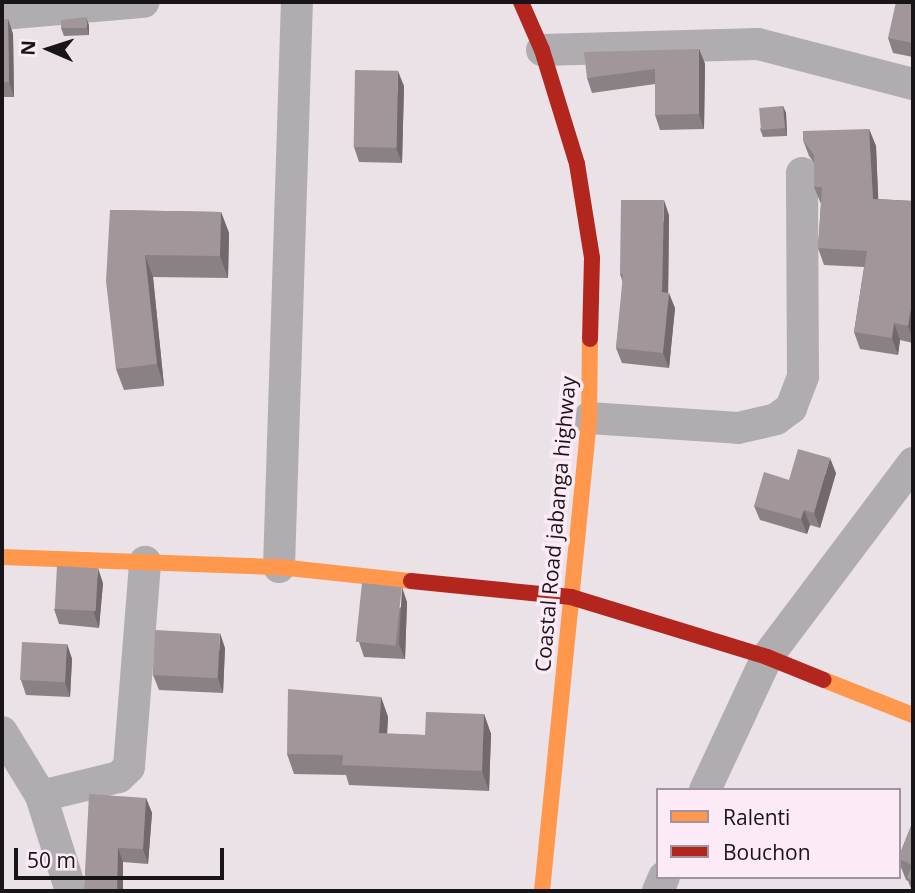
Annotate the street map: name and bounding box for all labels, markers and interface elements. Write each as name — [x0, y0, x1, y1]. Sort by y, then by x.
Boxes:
north arrow — [14, 14, 84, 84]
text: N — [15, 40, 41, 56]
street label: Coastal Road jabanga highway — [530, 375, 580, 673]
legend — [656, 788, 901, 879]
text: Ralenti — [723, 803, 790, 831]
scale bar — [18, 834, 228, 878]
text: Bouchon — [723, 838, 811, 866]
text: 50 m — [27, 846, 76, 874]

